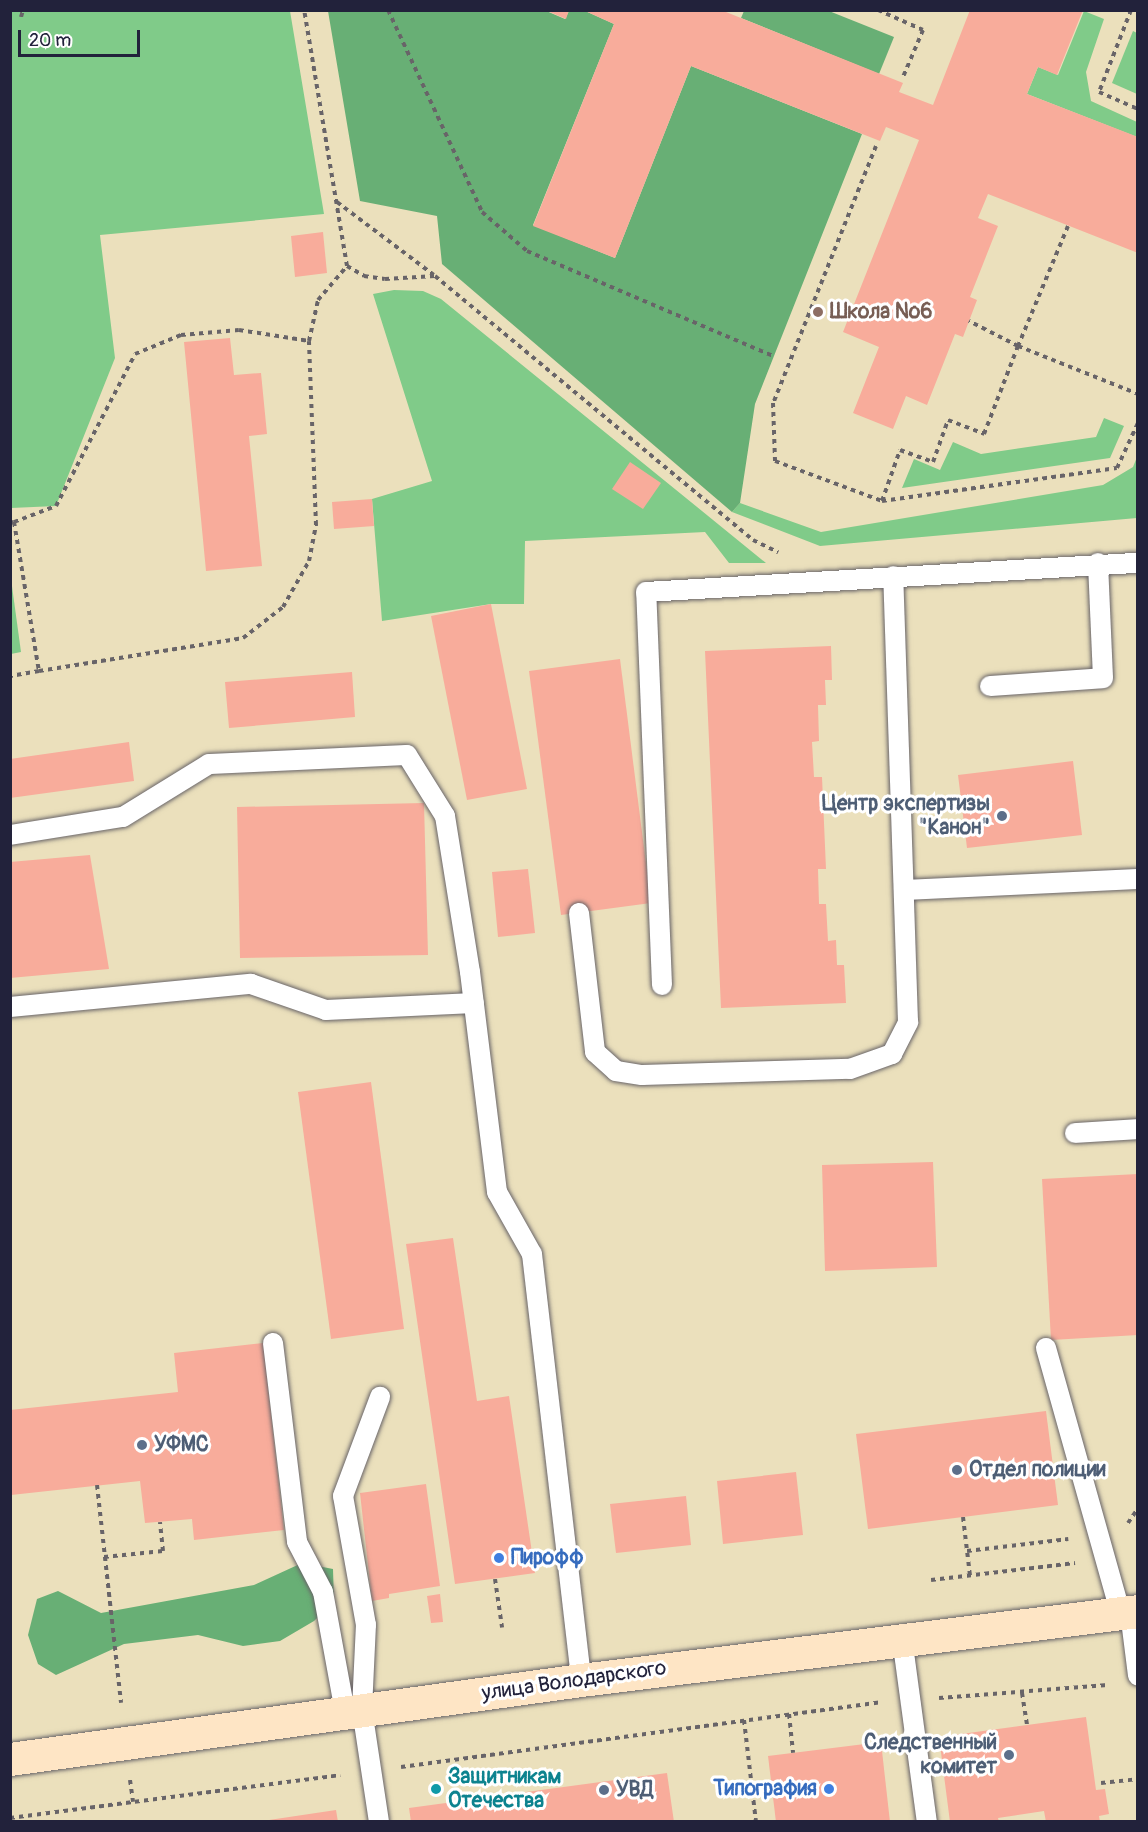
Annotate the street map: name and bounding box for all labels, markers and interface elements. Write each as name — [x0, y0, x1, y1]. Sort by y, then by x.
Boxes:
scale bar — [21, 18, 142, 56]
text: 20 m — [29, 29, 71, 52]
place label: Школа №6 — [830, 299, 932, 325]
marker: Школа №6 — [811, 305, 825, 319]
place label: Центр экспертизы "Канон" — [822, 791, 990, 841]
marker: Центр экспертизы "Канон" — [995, 809, 1009, 823]
place label: УФМС — [154, 1432, 209, 1458]
marker: УФМС — [135, 1438, 149, 1452]
place label: Отдел полиции — [969, 1457, 1106, 1483]
marker: Отдел полиции — [950, 1463, 964, 1477]
place label: Пирофф — [511, 1545, 584, 1571]
marker: Пирофф — [492, 1551, 506, 1565]
street label: улица Володарского — [480, 1656, 668, 1706]
place label: Следственный комитет — [864, 1730, 997, 1780]
marker: Следственный комитет — [1002, 1748, 1016, 1762]
place label: Защитникам Отечества — [448, 1764, 561, 1814]
place label: Типография — [713, 1776, 817, 1802]
place label: УВД — [616, 1777, 653, 1803]
marker: Защитникам Отечества — [429, 1782, 443, 1796]
marker: Типография — [822, 1782, 836, 1796]
marker: УВД — [597, 1783, 611, 1797]

